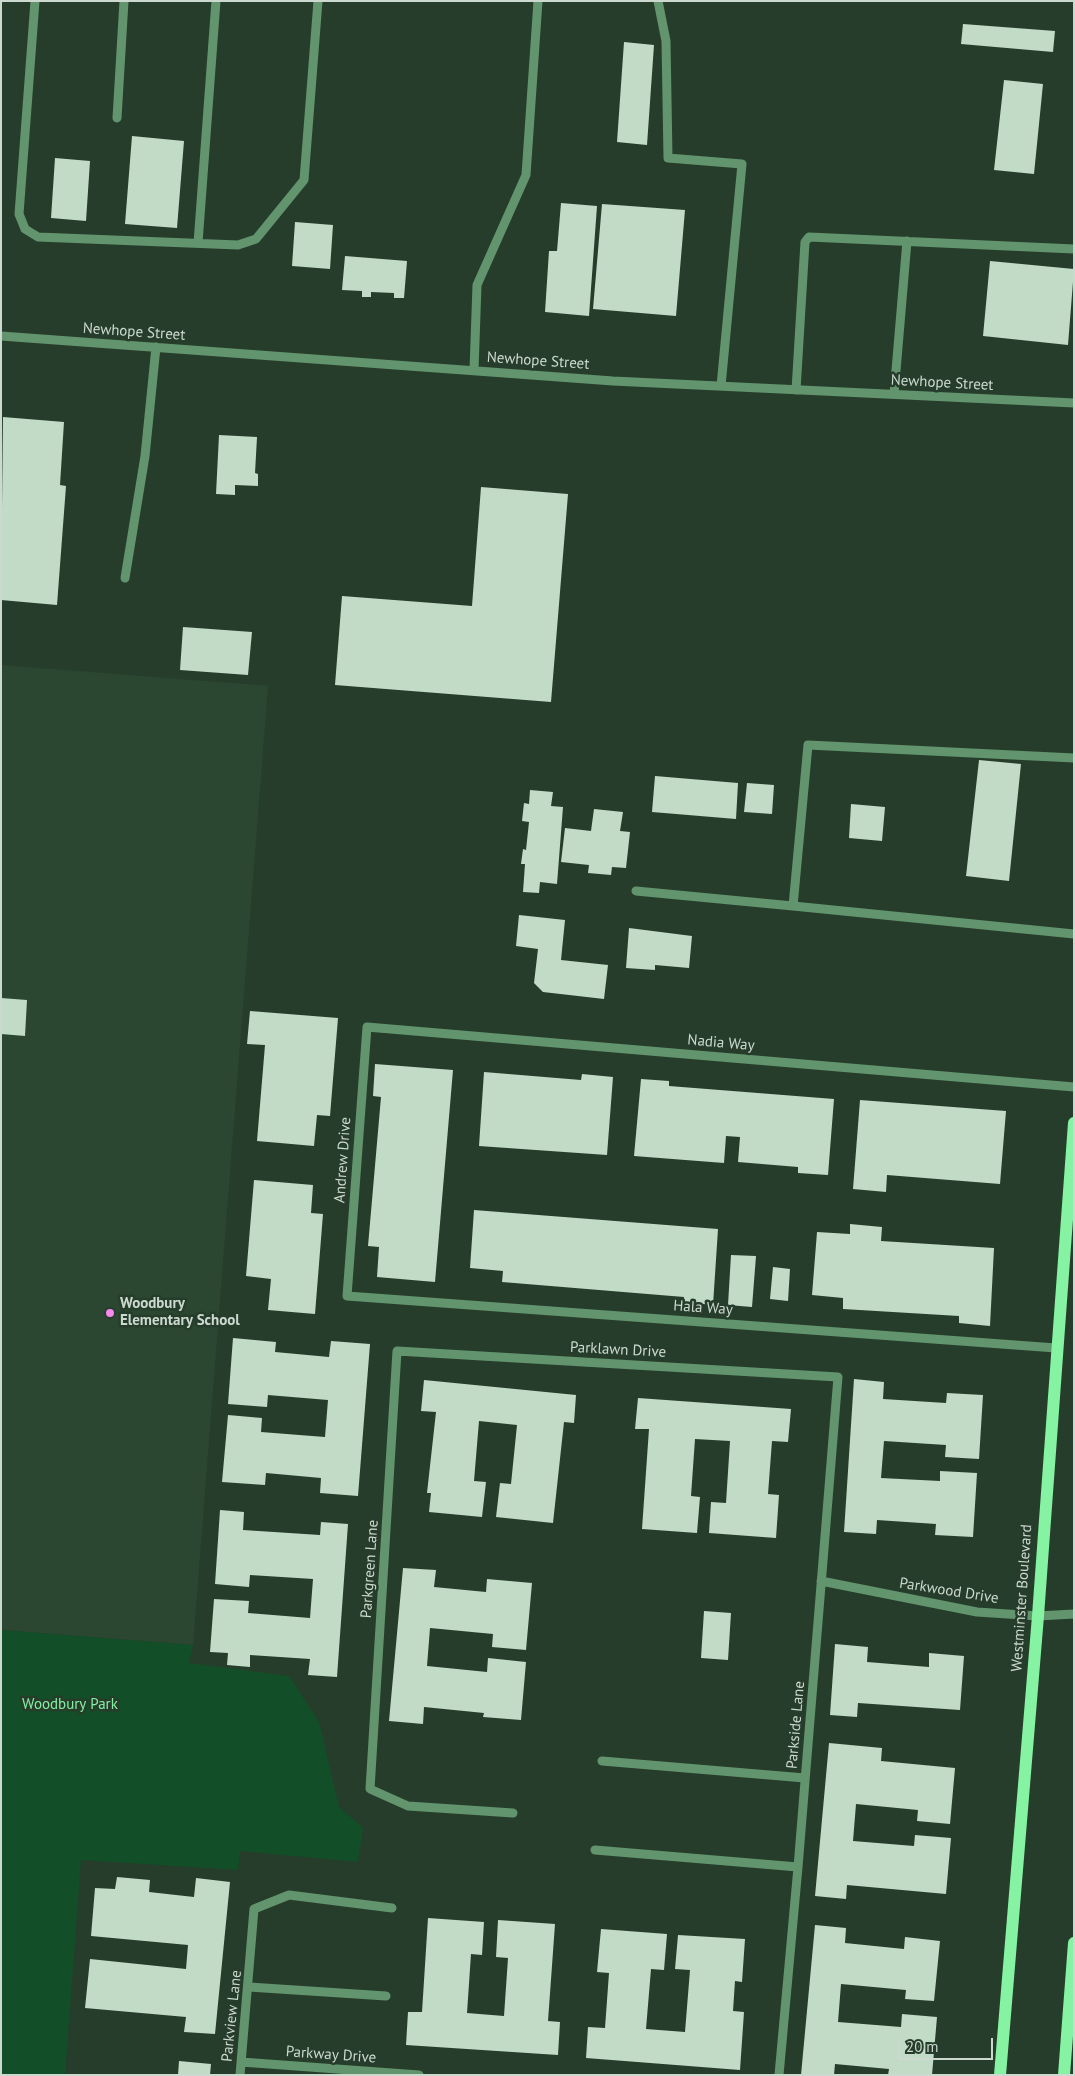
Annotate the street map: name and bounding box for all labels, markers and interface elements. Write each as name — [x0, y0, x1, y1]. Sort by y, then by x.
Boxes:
street label: Newhope Street — [82, 319, 186, 345]
street label: Newhope Street — [486, 348, 590, 374]
street label: Newhope Street — [890, 371, 994, 395]
street label: Nadia Way — [687, 1031, 755, 1055]
street label: Andrew Drive — [331, 1116, 355, 1204]
place label: Woodbury Elementary School — [120, 1295, 240, 1330]
street label: Hala Way — [673, 1297, 733, 1319]
marker: Woodbury Elementary School — [104, 1307, 116, 1319]
street label: Parklawn Drive — [569, 1338, 667, 1362]
street label: Parkgreen Lane — [358, 1519, 382, 1619]
street label: Westminster Boulevard — [1008, 1524, 1036, 1672]
street label: Parkwood Drive — [898, 1574, 1000, 1608]
street label: Parkside Lane — [783, 1680, 809, 1770]
park label: Woodbury Park — [22, 1696, 118, 1714]
street label: Parkview Lane — [218, 1969, 246, 2063]
scale bar — [900, 2028, 995, 2060]
text: 20 m — [906, 2037, 939, 2056]
street label: Parkway Drive — [285, 2043, 377, 2067]

